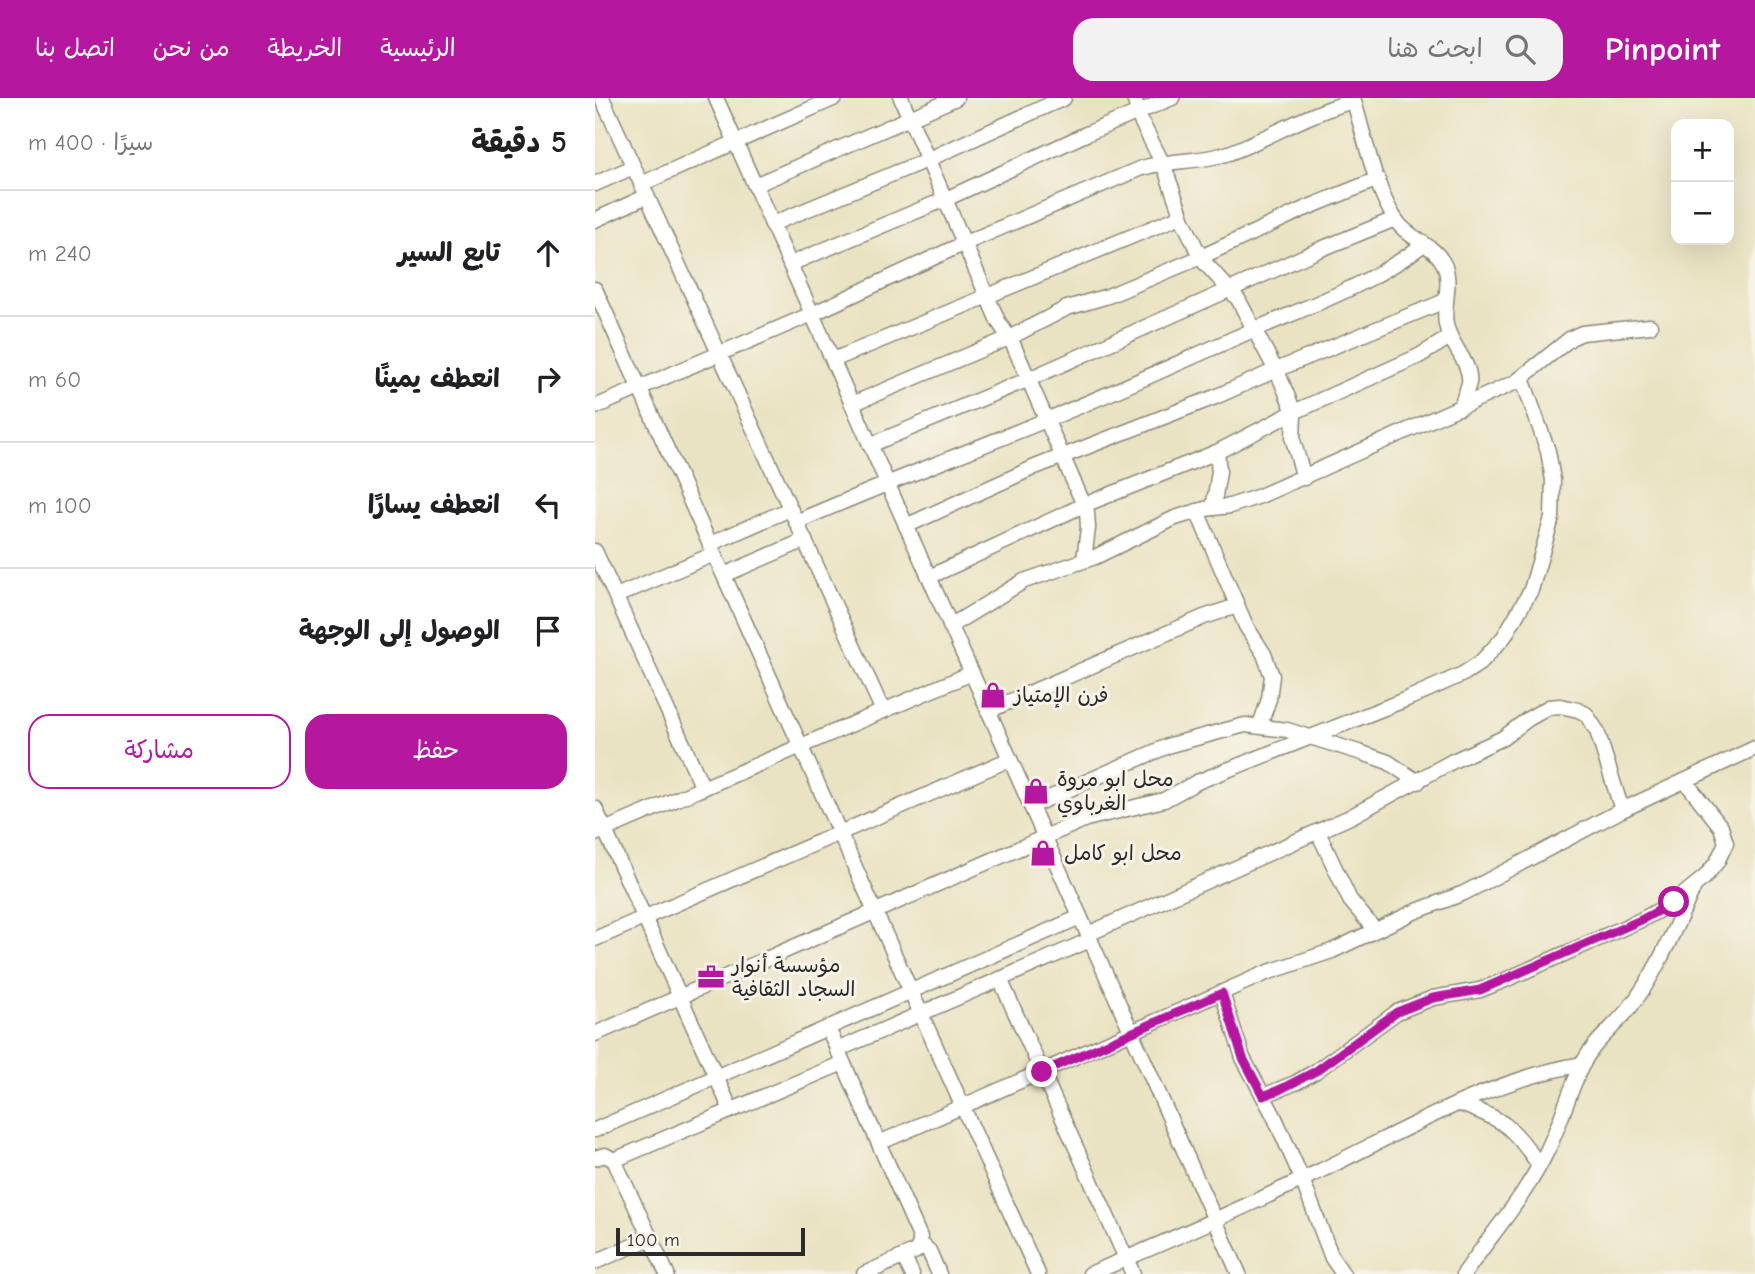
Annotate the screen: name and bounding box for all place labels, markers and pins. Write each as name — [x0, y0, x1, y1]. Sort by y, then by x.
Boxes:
shop icon: فرن الإمتياز — [978, 680, 1008, 710]
place label: فرن الإمتياز — [1012, 683, 1108, 708]
place label: محل ابو مروة الغرباوي — [1057, 767, 1174, 818]
shop icon: محل ابو مروة الغرباوي — [1021, 776, 1051, 806]
shop icon: محل ابو كامل — [1028, 838, 1058, 868]
place label: محل ابو كامل — [1064, 841, 1182, 866]
place label: مؤسسة أنوار السجاد الثقافية — [730, 953, 856, 1001]
office icon: مؤسسة أنوار السجاد الثقافية — [696, 962, 726, 992]

